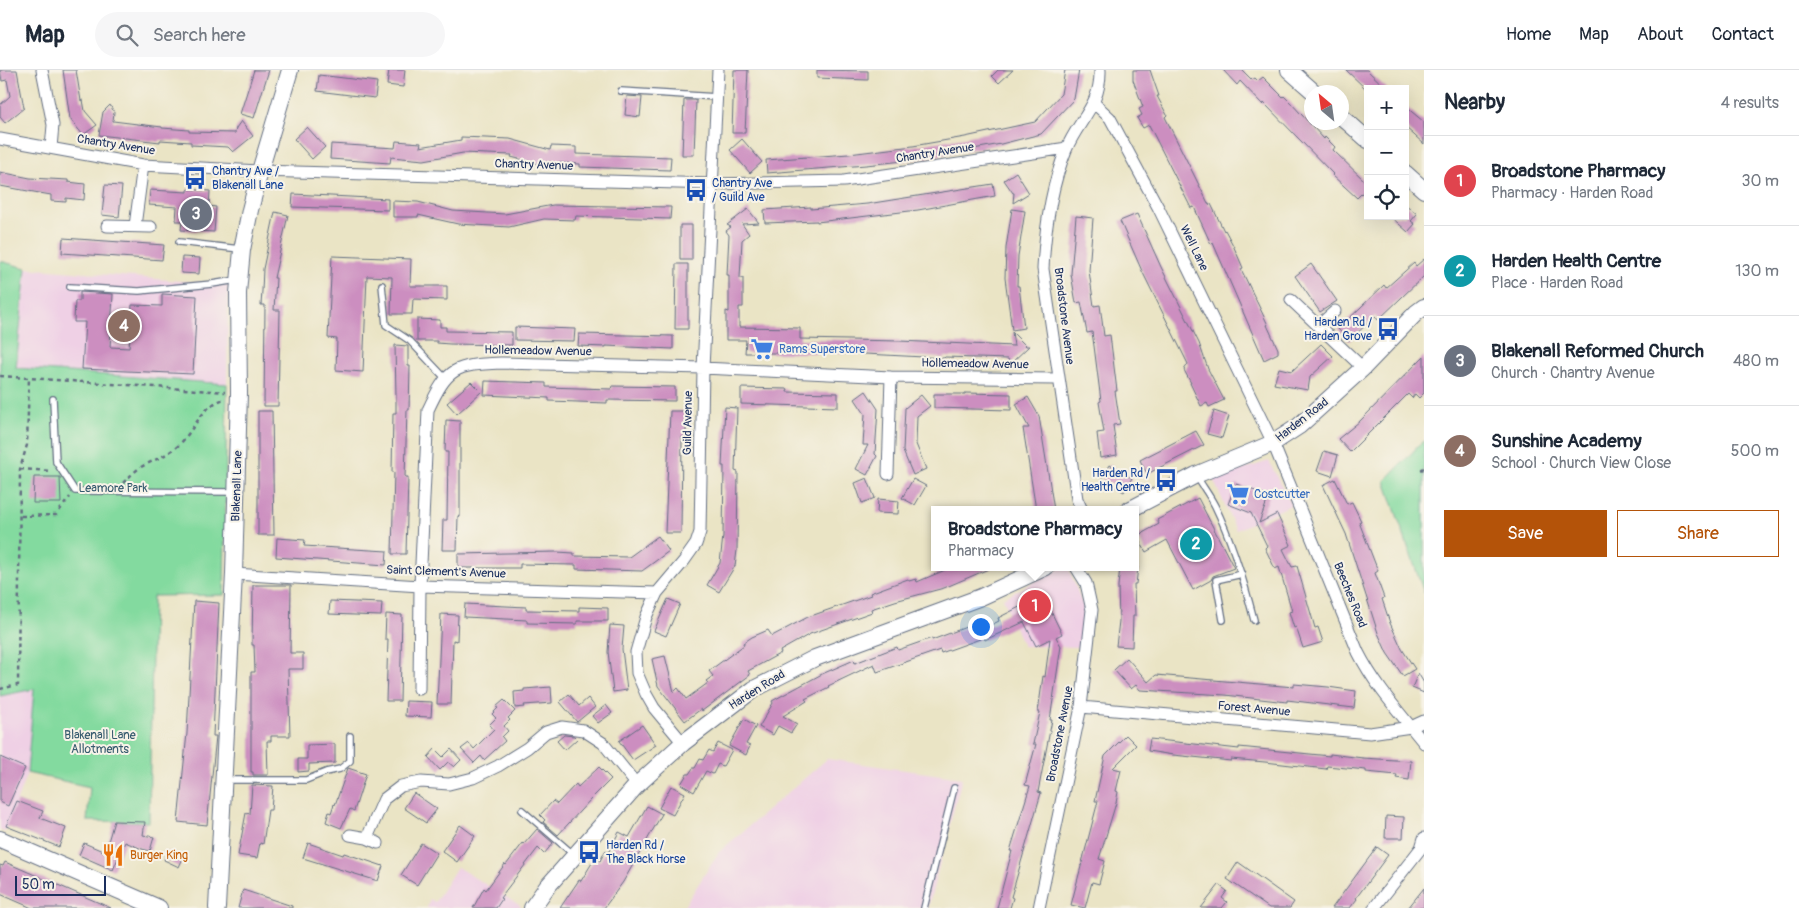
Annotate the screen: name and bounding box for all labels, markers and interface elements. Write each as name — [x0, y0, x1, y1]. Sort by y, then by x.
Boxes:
search box — [95, 12, 445, 57]
text: Map — [25, 20, 65, 49]
icon: search — [113, 21, 141, 49]
text: Search here — [153, 23, 246, 47]
text: Home — [1506, 23, 1551, 46]
text: Map — [1579, 23, 1609, 46]
text: About — [1637, 23, 1683, 46]
text: Contact — [1711, 23, 1774, 46]
north arrow — [1304, 85, 1349, 130]
map controls — [1364, 85, 1409, 220]
button: + — [1364, 85, 1409, 130]
text: Nearby — [1444, 89, 1505, 116]
text: 4 results — [1721, 93, 1779, 113]
button: − — [1364, 130, 1409, 175]
street label: Chantry Avenue — [76, 131, 156, 159]
street label: Chantry Avenue — [895, 139, 975, 167]
street label: Chantry Avenue — [494, 156, 574, 174]
text: Broadstone Pharmacy — [1491, 159, 1665, 183]
place label: Chantry Ave / Blakenall Lane — [212, 164, 283, 193]
bus stop icon: Chantry Ave / Blakenall Lane — [182, 165, 208, 191]
text: 1 — [1457, 171, 1463, 191]
text: 30 m — [1741, 171, 1779, 191]
button: locate — [1364, 175, 1409, 220]
place label: Chantry Ave / Guild Ave — [712, 176, 772, 205]
bus stop icon: Chantry Ave / Guild Ave — [683, 177, 709, 203]
text: Pharmacy · Harden Road — [1491, 183, 1653, 203]
pin: 3 — [180, 195, 212, 233]
street label: Well Lane — [1176, 223, 1212, 273]
text: Harden Health Centre — [1491, 249, 1661, 273]
text: 2 — [1456, 261, 1464, 281]
text: 130 m — [1735, 261, 1779, 281]
street label: Broadstone Avenue — [1051, 267, 1077, 365]
text: Place · Harden Road — [1491, 273, 1623, 293]
pin: 4 — [108, 307, 140, 345]
place label: Harden Rd / Harden Grove — [1304, 315, 1372, 344]
bus stop icon: Harden Rd / Harden Grove — [1375, 316, 1401, 342]
supermarket icon: Rams Superstore — [749, 336, 775, 362]
text: Blakenall Reformed Church — [1491, 339, 1704, 363]
place label: Rams Superstore — [779, 342, 866, 357]
street label: Hollemeadow Avenue — [484, 343, 592, 359]
text: 3 — [1456, 351, 1464, 371]
text: 480 m — [1733, 351, 1779, 371]
street label: Hollemeadow Avenue — [921, 356, 1029, 372]
text: Church · Chantry Avenue — [1491, 363, 1655, 383]
street label: Guild Avenue — [680, 391, 696, 455]
street label: Harden Road — [1272, 395, 1332, 445]
text: Sunshine Academy — [1491, 429, 1642, 453]
text: 4 — [1455, 441, 1465, 461]
text: 500 m — [1731, 441, 1779, 461]
street label: Blakenall Lane — [228, 450, 246, 522]
text: School · Church View Close — [1491, 453, 1671, 473]
place label: Harden Rd / Health Centre — [1081, 466, 1150, 495]
bus stop icon: Harden Rd / Health Centre — [1153, 467, 1179, 493]
park label: Leamore Park — [79, 481, 147, 496]
supermarket icon: Costcutter — [1225, 481, 1251, 507]
place label: Costcutter — [1254, 487, 1311, 502]
popup — [931, 506, 1139, 571]
button: Save — [1444, 510, 1607, 557]
button: Share — [1617, 510, 1779, 557]
text: Broadstone Pharmacy — [948, 517, 1122, 541]
pin: 2 — [1180, 525, 1212, 563]
text: Pharmacy — [948, 541, 1014, 561]
street label: Beeches Road — [1330, 560, 1370, 630]
street label: Saint Clement's Avenue — [386, 562, 506, 582]
pin: 1 — [1019, 587, 1051, 625]
your location — [968, 614, 994, 640]
street label: Harden Road — [726, 667, 788, 713]
street label: Broadstone Avenue — [1043, 685, 1077, 783]
street label: Forest Avenue — [1217, 698, 1291, 720]
park label: Blakenall Lane Allotments — [64, 728, 136, 757]
place label: Harden Rd / The Black Horse — [606, 838, 685, 867]
bus stop icon: Harden Rd / The Black Horse — [576, 839, 602, 865]
restaurant icon: Burger King — [100, 842, 126, 868]
place label: Burger King — [130, 848, 188, 863]
scale bar — [15, 873, 106, 896]
text: 50 m — [22, 876, 55, 893]

